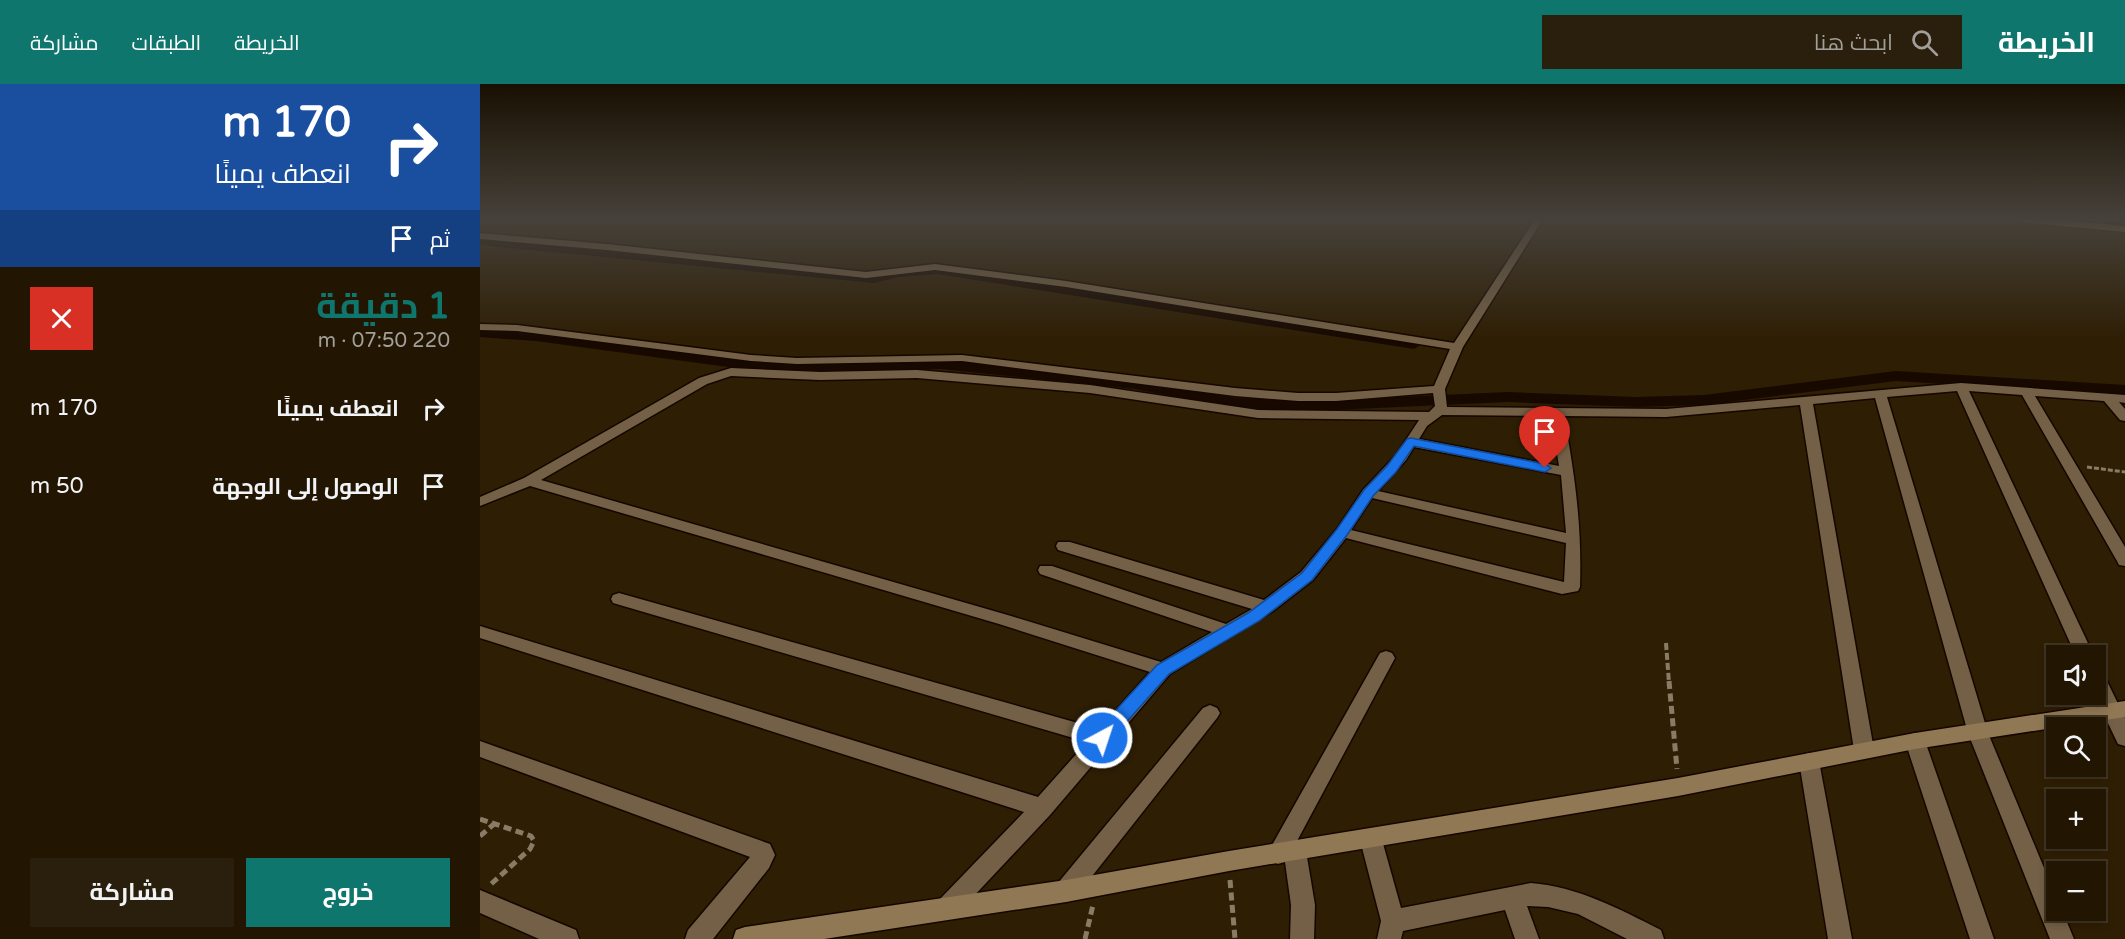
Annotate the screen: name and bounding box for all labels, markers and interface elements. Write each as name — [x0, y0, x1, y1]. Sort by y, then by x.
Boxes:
search box — [1542, 15, 1962, 69]
icon: search — [1908, 26, 1941, 59]
text: الخريطة — [1998, 26, 2095, 60]
text: ابحث هنا — [1814, 30, 1893, 56]
text: مشاركة — [30, 31, 99, 56]
text: الطبقات — [132, 31, 201, 56]
text: الخريطة — [234, 31, 300, 56]
text: 170 m — [222, 97, 351, 148]
icon: right — [372, 108, 450, 186]
text: انعطف يمينًا — [214, 158, 351, 191]
icon: arrive — [385, 222, 418, 255]
text: ثم — [430, 227, 450, 253]
text: 1 دقيقة — [316, 285, 450, 328]
button: close — [30, 287, 93, 350]
text: 220 m · 07:50 — [318, 329, 450, 353]
icon: right — [417, 392, 450, 425]
text: 170 m — [30, 395, 97, 421]
text: انعطف يمينًا — [276, 396, 399, 422]
pin — [1519, 406, 1570, 468]
icon: arrive — [1528, 415, 1561, 448]
icon: arrive — [417, 470, 450, 503]
text: 50 m — [30, 473, 84, 499]
text: الوصول إلى الوجهة — [212, 474, 399, 500]
map controls — [2046, 645, 2106, 921]
button: sound — [2046, 645, 2106, 705]
position arrow — [1070, 706, 1134, 770]
button: search — [2046, 717, 2106, 777]
button: + — [2046, 789, 2106, 849]
button: مشاركة — [30, 858, 234, 927]
button: خروج — [246, 858, 450, 927]
button: − — [2046, 861, 2106, 921]

